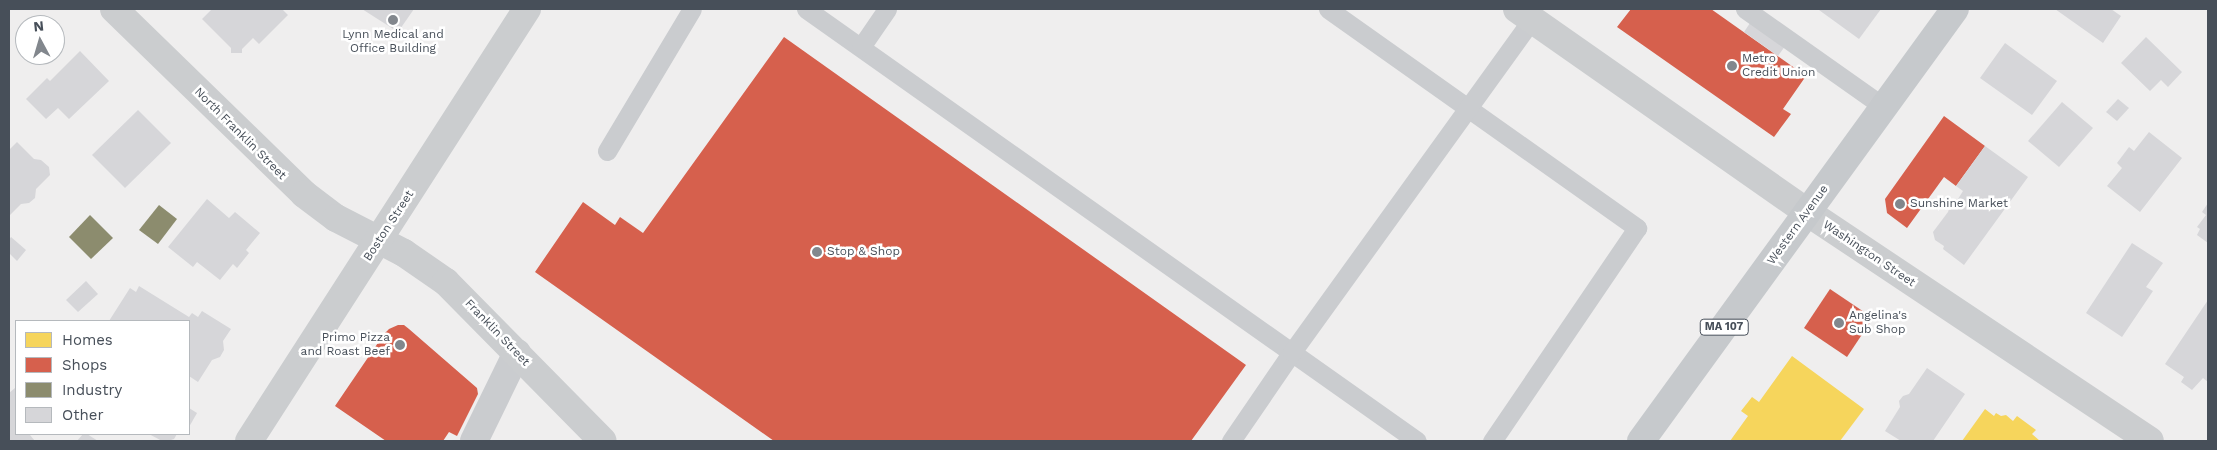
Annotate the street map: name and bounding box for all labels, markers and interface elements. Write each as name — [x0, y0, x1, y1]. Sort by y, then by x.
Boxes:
marker: Lynn Medical and Office Building — [387, 14, 399, 26]
north arrow — [15, 15, 65, 65]
text: N — [33, 18, 45, 35]
place label: Lynn Medical and Office Building — [342, 28, 444, 56]
place label: Metro Credit Union — [1742, 52, 1815, 80]
marker: Metro Credit Union — [1726, 60, 1738, 72]
street label: North Franklin Street — [191, 85, 289, 183]
street label: Western Avenue — [1764, 182, 1832, 268]
street label: Boston Street — [361, 188, 417, 264]
place label: Sunshine Market — [1910, 197, 2008, 211]
marker: Sunshine Market — [1894, 198, 1906, 210]
street label: Washington Street — [1820, 218, 1918, 290]
place label: Stop & Shop — [827, 245, 900, 259]
marker: Stop & Shop — [811, 246, 823, 258]
street label: Franklin Street — [462, 297, 532, 369]
place label: Angelina's Sub Shop — [1849, 309, 1907, 337]
marker: Angelina's Sub Shop — [1833, 317, 1845, 329]
road number: MA 107 — [1699, 318, 1749, 336]
legend — [15, 320, 190, 435]
text: Homes — [62, 331, 113, 349]
place label: Primo Pizza and Roast Beef — [301, 331, 390, 359]
marker: Primo Pizza and Roast Beef — [394, 339, 406, 351]
text: Shops — [62, 356, 107, 374]
text: Industry — [62, 381, 122, 399]
text: Other — [62, 406, 104, 424]

